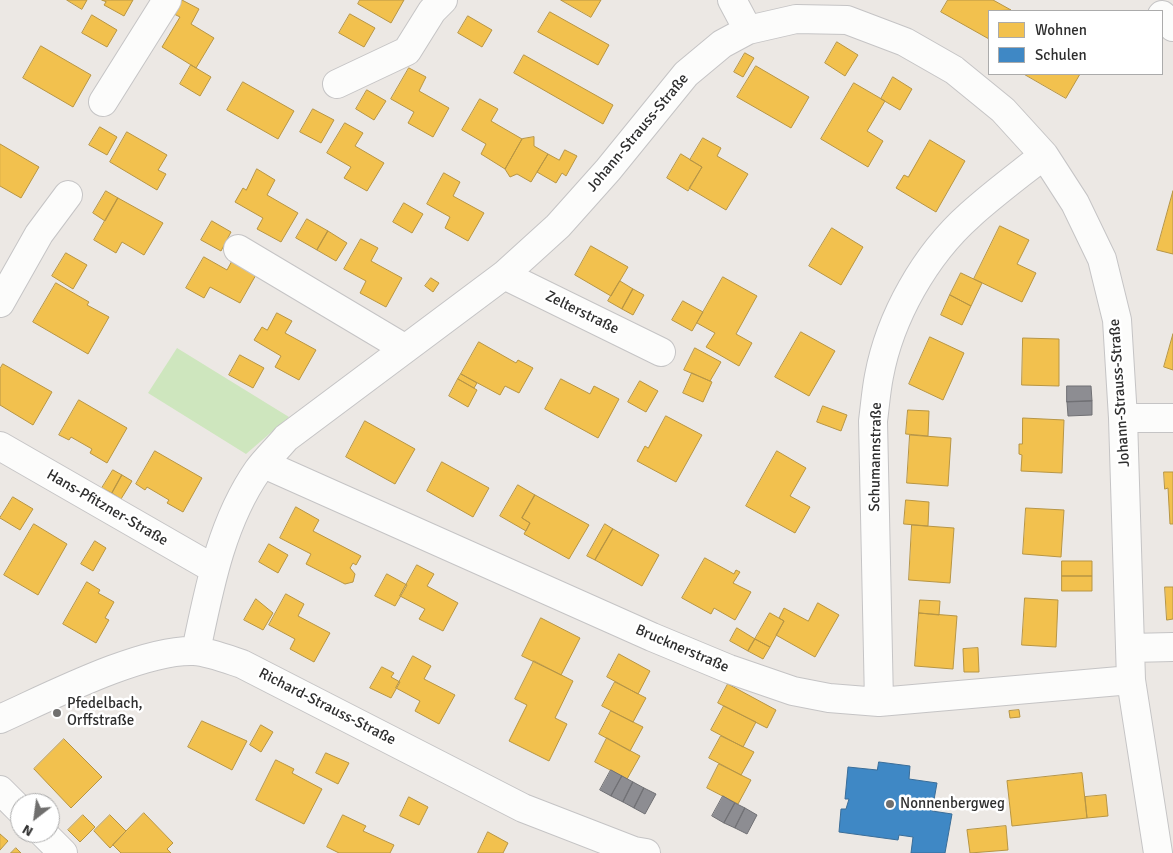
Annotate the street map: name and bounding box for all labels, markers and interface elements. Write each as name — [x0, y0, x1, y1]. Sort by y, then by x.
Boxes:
legend — [988, 10, 1163, 75]
text: Wohnen — [1035, 21, 1087, 39]
text: Schulen — [1035, 46, 1087, 64]
street label: Johann-Strauss-Straße — [583, 70, 693, 196]
street label: Zelterstraße — [542, 287, 622, 339]
street label: Johann-Strauss-Straße — [1106, 318, 1134, 468]
street label: Schumannstraße — [866, 402, 886, 512]
street label: Hans-Pfitzner-Straße — [43, 466, 171, 550]
street label: Brucknerstraße — [632, 621, 732, 677]
street label: Richard-Strauss-Straße — [256, 665, 398, 749]
place label: Pfedelbach, Orffstraße — [67, 695, 143, 730]
marker: Pfedelbach, Orffstraße — [51, 707, 63, 719]
north arrow — [10, 793, 60, 843]
place label: Nonnenbergweg — [900, 795, 1005, 813]
marker: Nonnenbergweg — [884, 798, 896, 810]
text: N — [19, 821, 36, 840]

